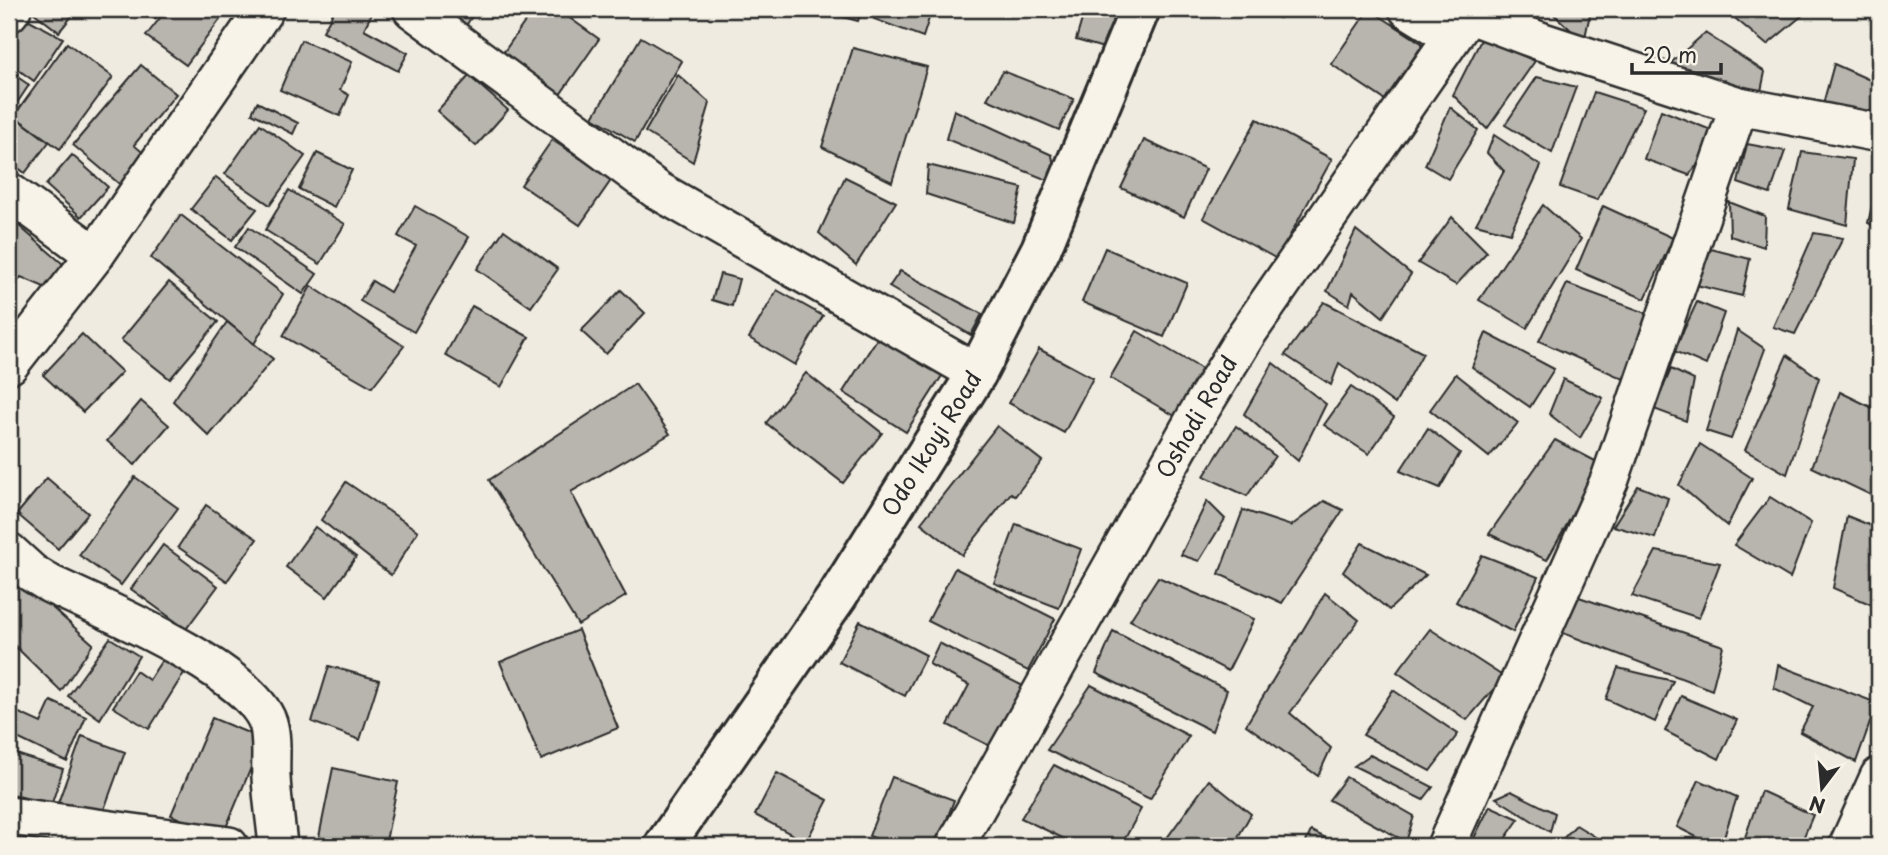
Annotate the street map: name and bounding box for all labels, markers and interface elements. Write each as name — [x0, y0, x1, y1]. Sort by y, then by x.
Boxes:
scale bar — [1632, 32, 1722, 76]
text: 20 m — [1643, 38, 1697, 70]
street label: Oshodi Road — [1146, 348, 1245, 484]
street label: Odo Ikoyi Road — [872, 364, 990, 523]
north arrow — [1786, 754, 1856, 824]
text: N — [1806, 790, 1828, 821]

